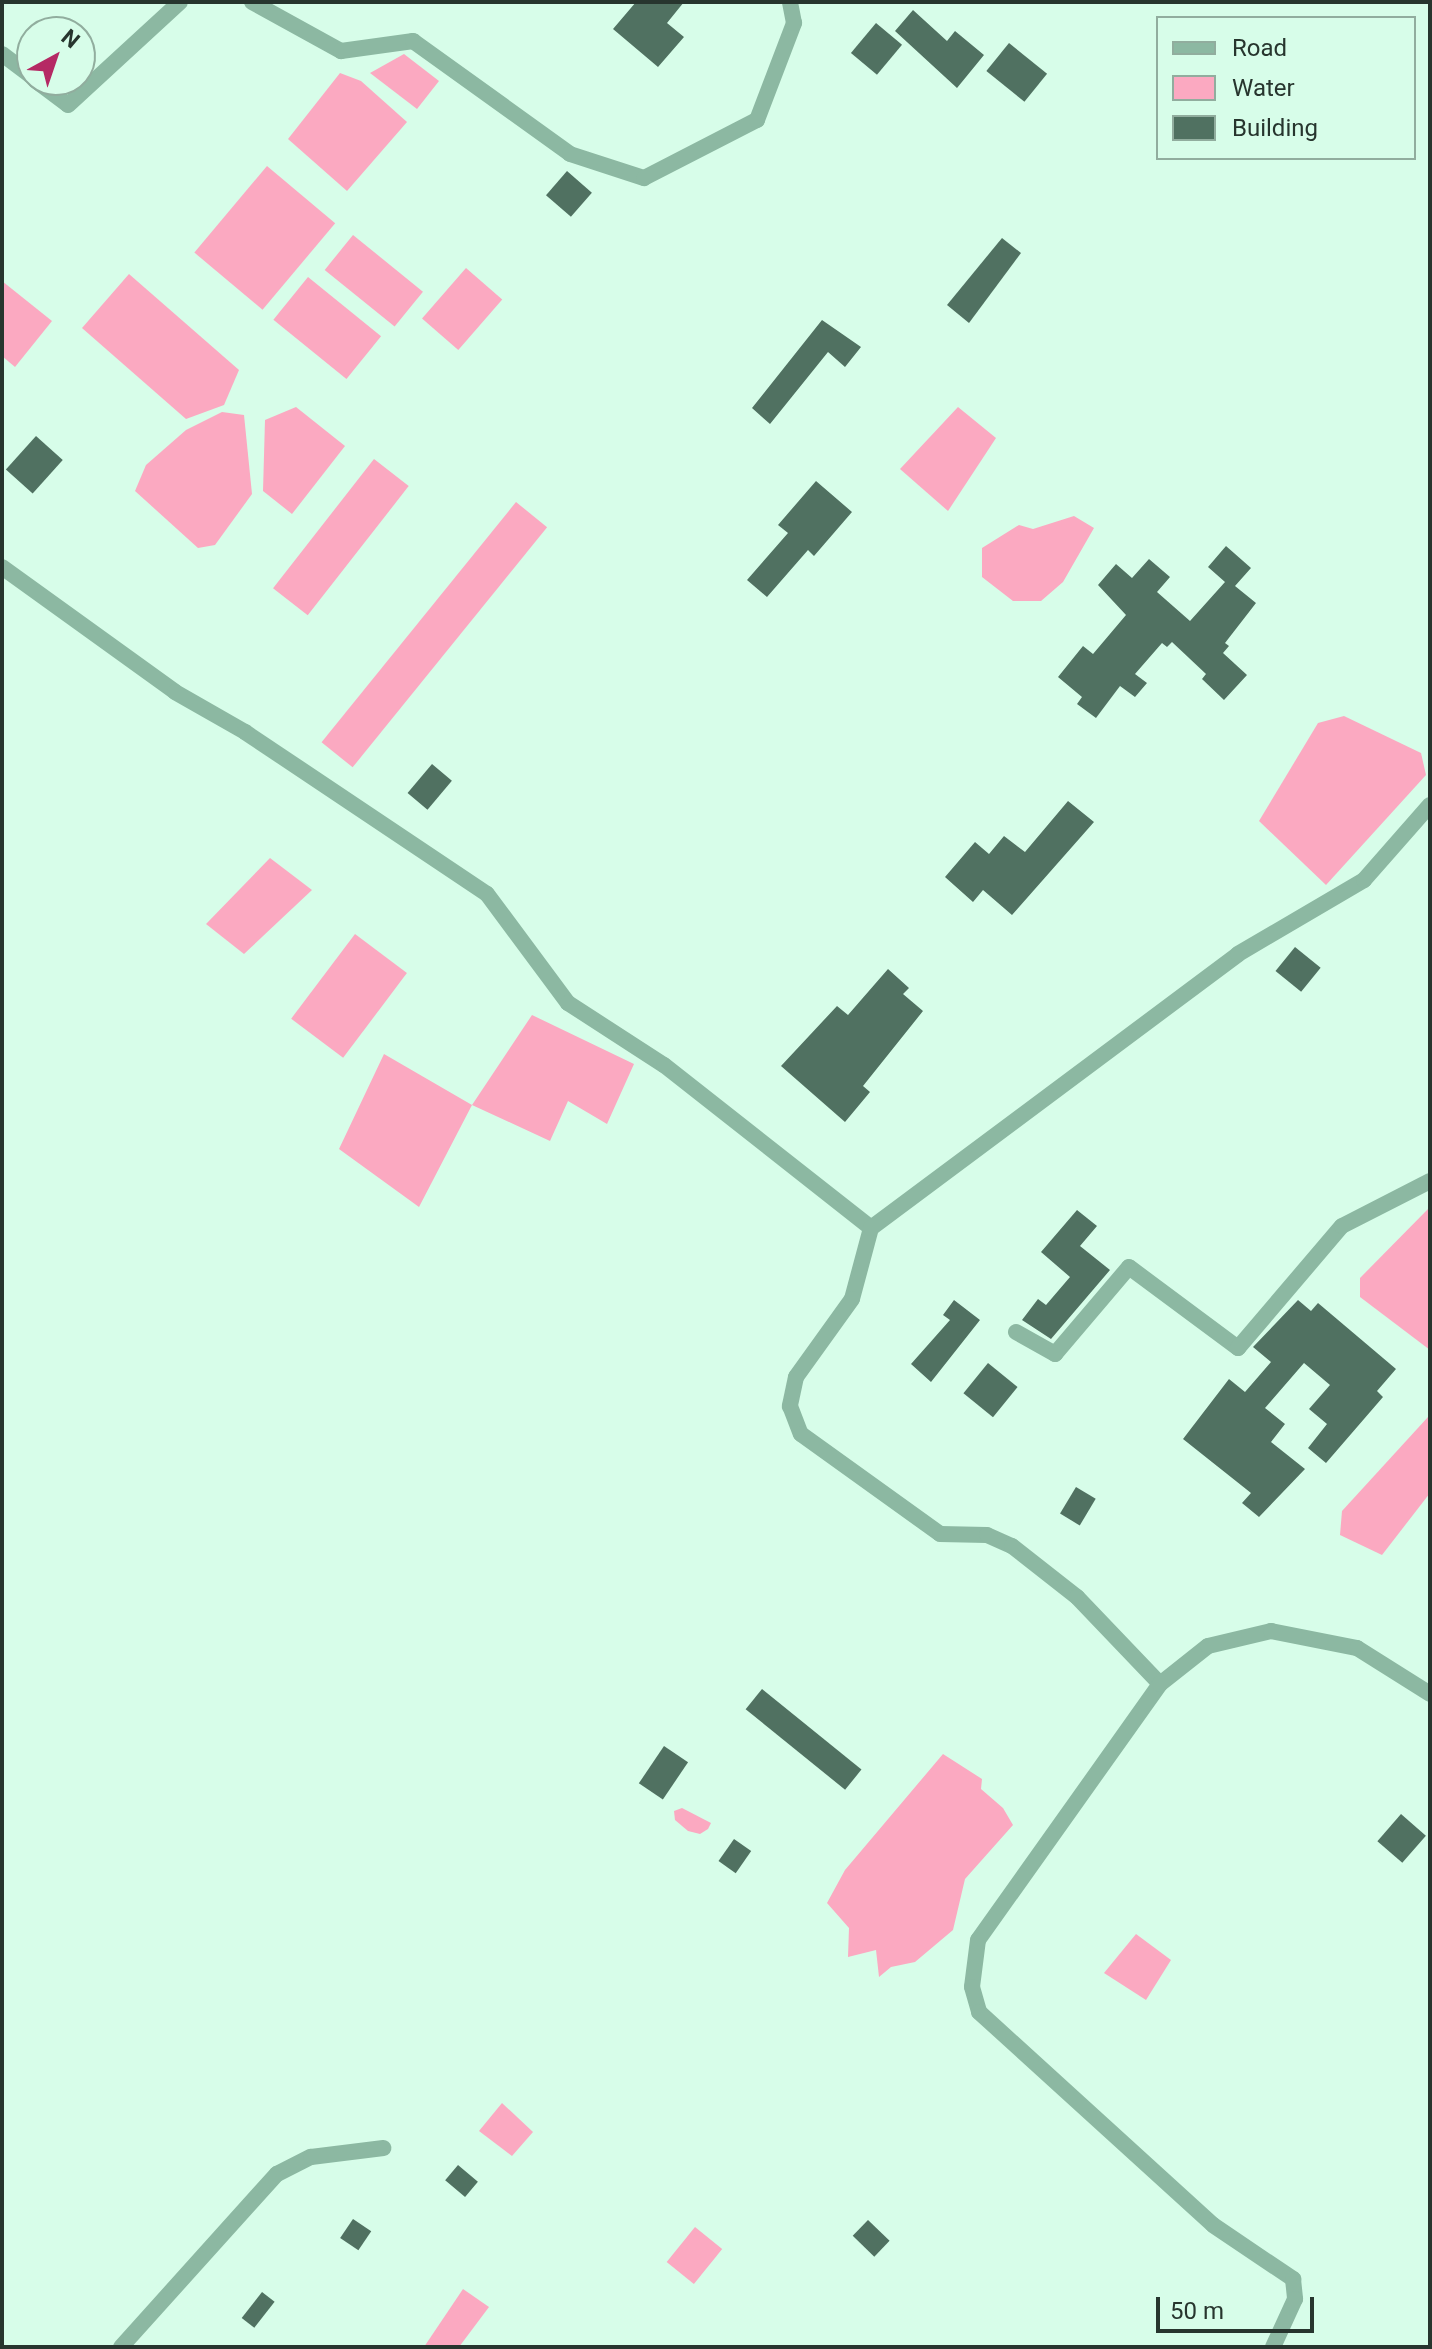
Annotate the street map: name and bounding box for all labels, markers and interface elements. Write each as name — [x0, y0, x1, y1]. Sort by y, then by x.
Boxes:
north arrow — [16, 16, 96, 96]
legend — [1156, 16, 1416, 160]
text: N — [56, 24, 84, 53]
text: Road — [1232, 34, 1287, 62]
text: Water — [1232, 74, 1295, 102]
text: Building — [1232, 114, 1318, 142]
scale bar — [1160, 2281, 1318, 2331]
text: 50 m — [1170, 2297, 1224, 2325]

